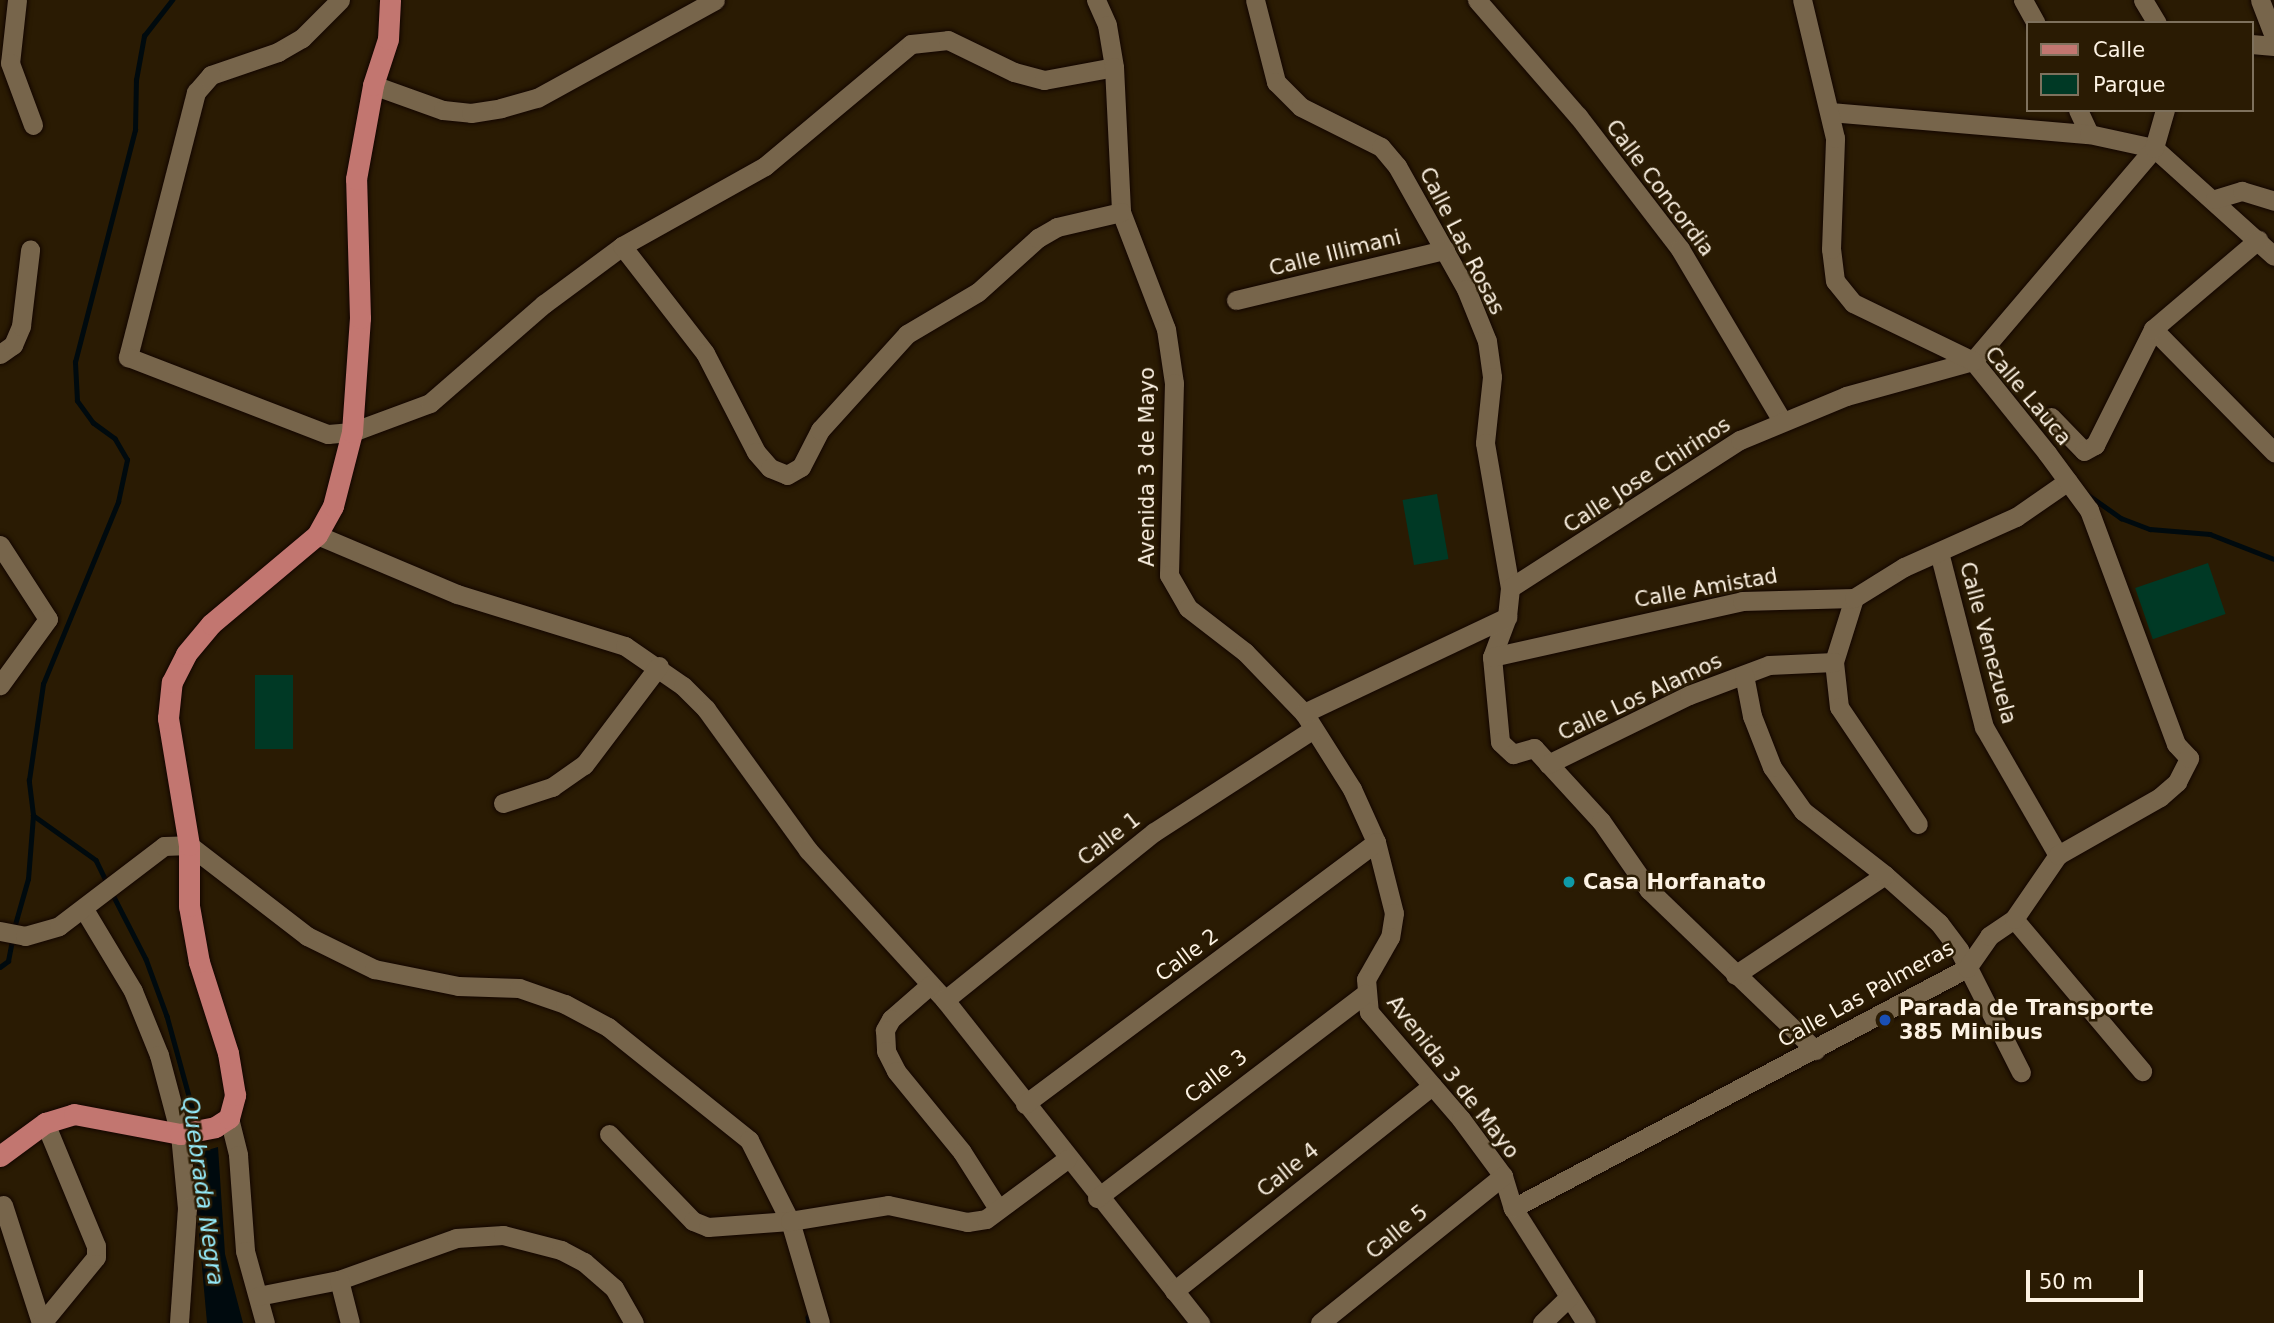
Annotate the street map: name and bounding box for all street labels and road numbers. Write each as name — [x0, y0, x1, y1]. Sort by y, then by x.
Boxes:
street label: Calle Concordia — [1600, 115, 1720, 261]
street label: Calle Las Rosas — [1414, 163, 1510, 319]
street label: Calle Illimani — [1266, 224, 1404, 282]
street label: Calle Lauca — [1979, 342, 2077, 450]
street label: Avenida 3 de Mayo — [1134, 367, 1160, 567]
street label: Calle Jose Chirinos — [1559, 412, 1735, 538]
street label: Calle Venezuela — [1954, 559, 2022, 727]
street label: Calle Amistad — [1632, 563, 1780, 613]
street label: Calle Los Alamos — [1554, 648, 1726, 746]
street label: Calle 1 — [1073, 807, 1145, 871]
street label: Calle 2 — [1151, 923, 1223, 987]
street label: Calle Las Palmeras — [1774, 935, 1958, 1053]
street label: Avenida 3 de Mayo — [1382, 991, 1524, 1163]
street label: Calle 3 — [1180, 1044, 1252, 1108]
street label: Calle 4 — [1252, 1138, 1324, 1202]
street label: Calle 5 — [1361, 1200, 1433, 1264]

